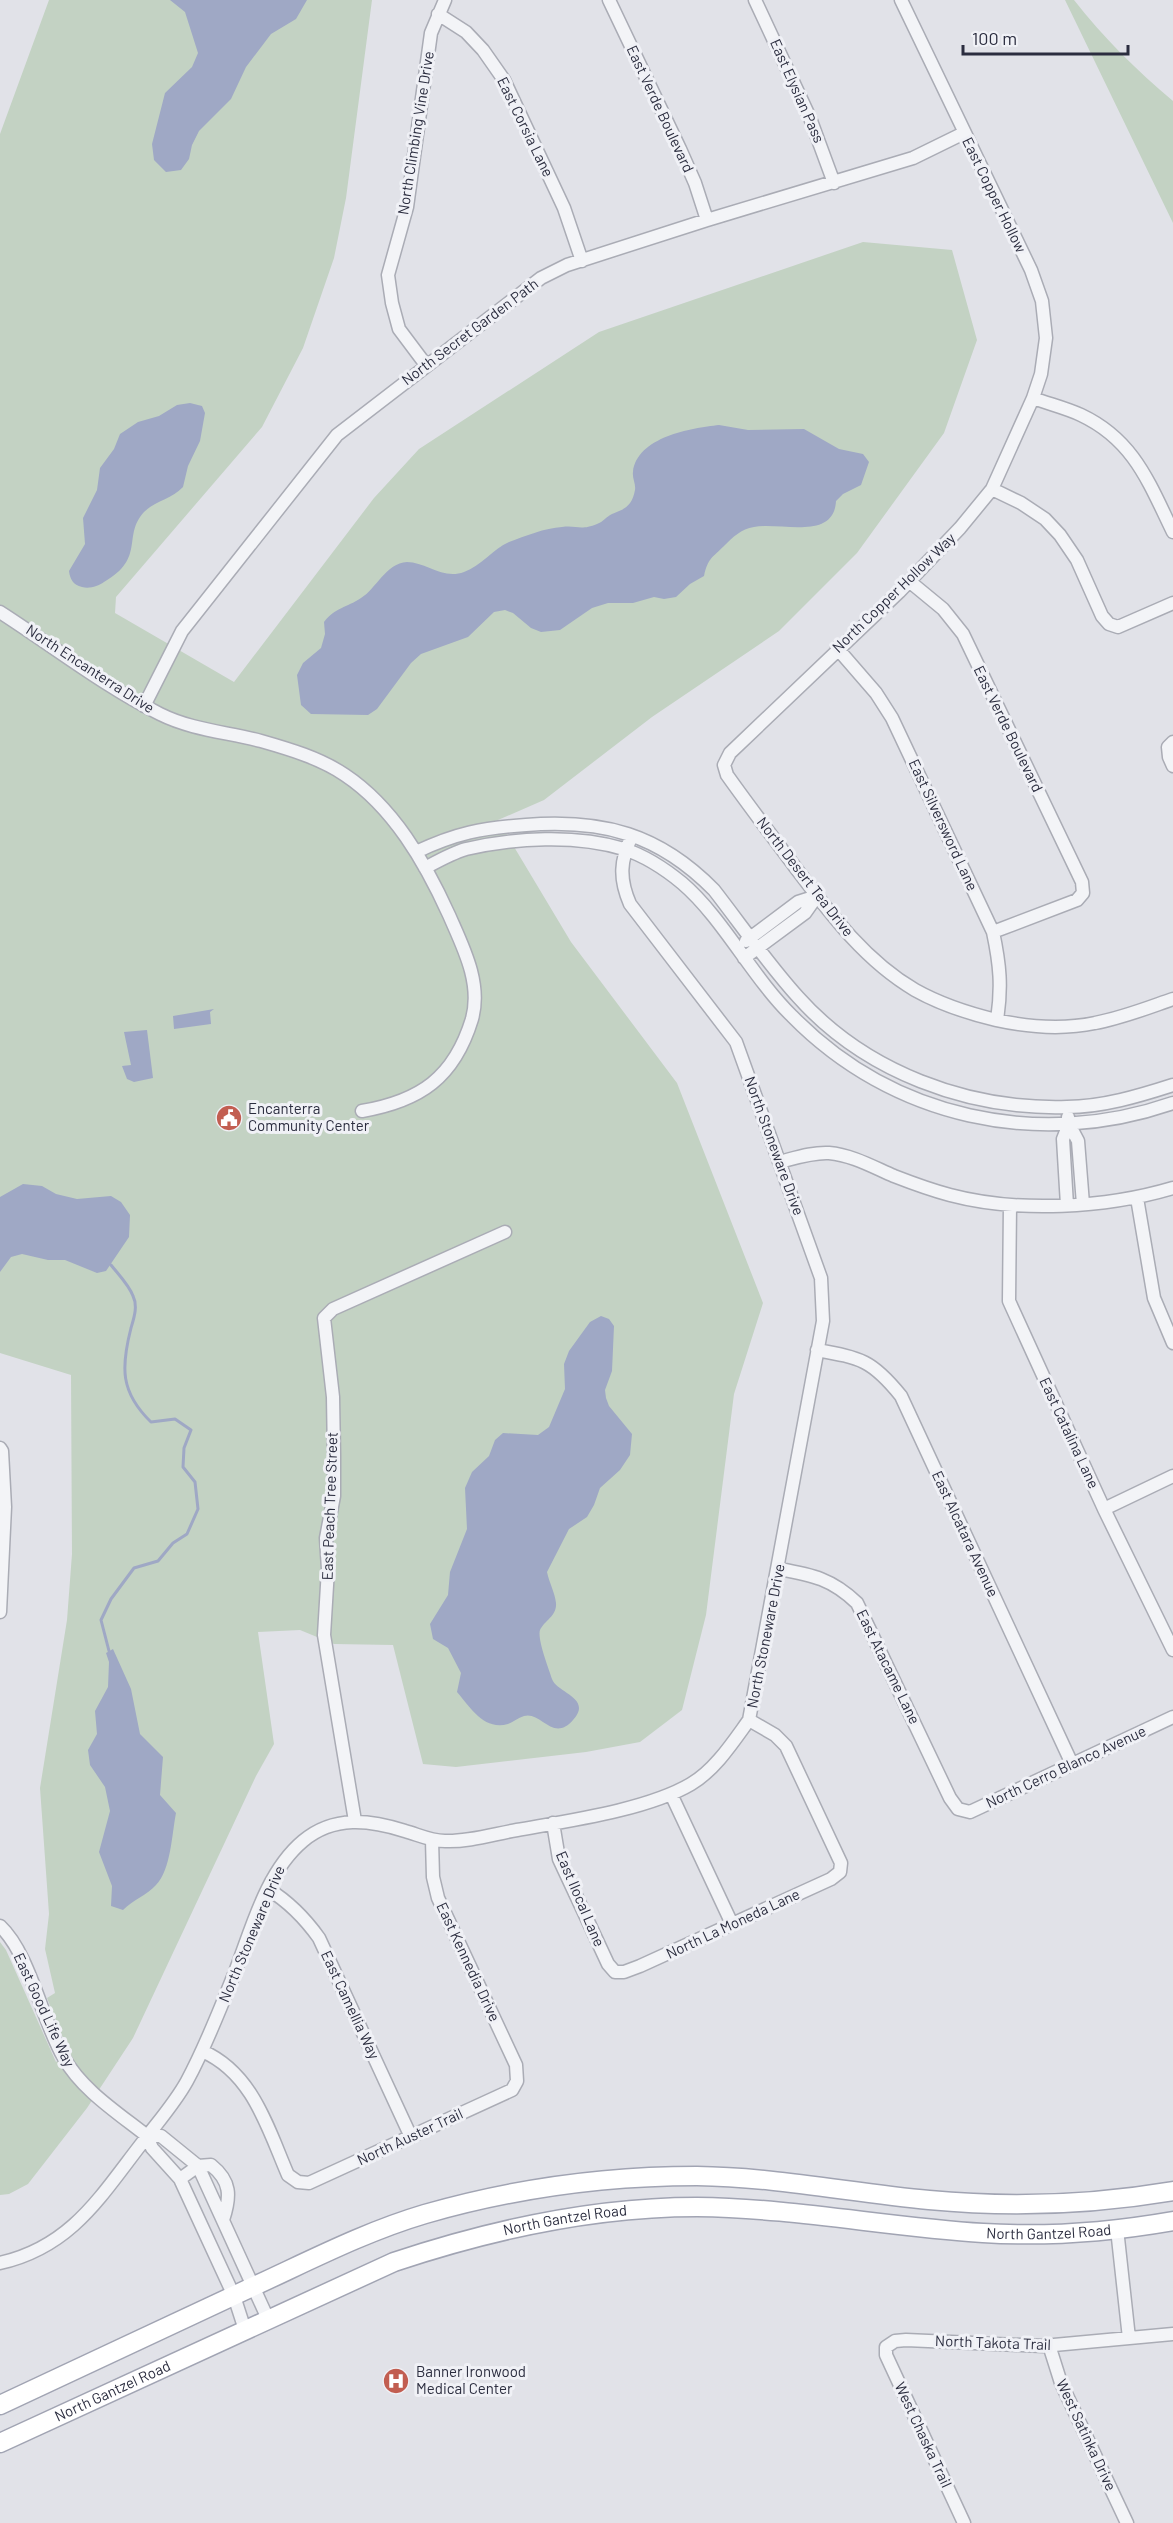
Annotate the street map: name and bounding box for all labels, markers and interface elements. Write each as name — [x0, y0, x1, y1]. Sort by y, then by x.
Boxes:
scale bar — [963, 18, 1128, 56]
text: 100 m — [972, 27, 1017, 49]
street label: East Elysian Pass — [767, 36, 829, 145]
street label: East Verde Boulevard — [624, 42, 698, 175]
street label: North Climbing Vine Drive — [393, 50, 437, 216]
street label: East Corsia Lane — [494, 74, 558, 179]
street label: East Copper Hollow — [959, 134, 1031, 255]
street label: North Secret Garden Path — [398, 274, 541, 388]
street label: North Copper Hollow Way — [828, 529, 959, 656]
street label: North Encanterra Drive — [23, 620, 158, 716]
street label: East Verde Boulevard — [971, 663, 1047, 795]
street label: East Silversword Lane — [906, 756, 982, 893]
street label: North Desert Tea Drive — [754, 813, 858, 940]
street label: North Stoneware Drive — [741, 1074, 808, 1218]
place label: Encanterra Community Center — [248, 1099, 370, 1134]
public building icon: Encanterra Community Center — [214, 1103, 244, 1133]
street label: East Catalina Lane — [1036, 1374, 1103, 1491]
street label: East Peach Tree Street — [317, 1431, 341, 1581]
street label: East Alcatara Avenue — [929, 1468, 1003, 1600]
street label: North Stoneware Drive — [742, 1562, 788, 1709]
street label: East Atacame Lane — [853, 1606, 924, 1727]
street label: North Cerro Blanco Avenue — [983, 1721, 1149, 1811]
street label: East Ilocal Lane — [553, 1848, 609, 1949]
street label: North Stoneware Drive — [214, 1863, 288, 2005]
street label: North La Moneda Lane — [663, 1884, 802, 1962]
street label: East Kennedia Drive — [433, 1899, 504, 2024]
street label: East Camellia Way — [318, 1947, 384, 2062]
street label: East Good Life Way — [11, 1950, 79, 2070]
street label: North Auster Trail — [354, 2104, 465, 2168]
street label: North Gantzel Road — [501, 2200, 628, 2238]
street label: North Gantzel Road — [986, 2220, 1112, 2242]
street label: North Takota Trail — [935, 2331, 1051, 2353]
street label: North Gantzel Road — [52, 2356, 173, 2425]
place label: Banner Ironwood Medical Center — [416, 2362, 526, 2397]
hospital icon: Banner Ironwood Medical Center — [381, 2366, 411, 2396]
street label: West Satinka Drive — [1053, 2376, 1121, 2493]
street label: West Chaska Trail — [892, 2379, 956, 2490]

